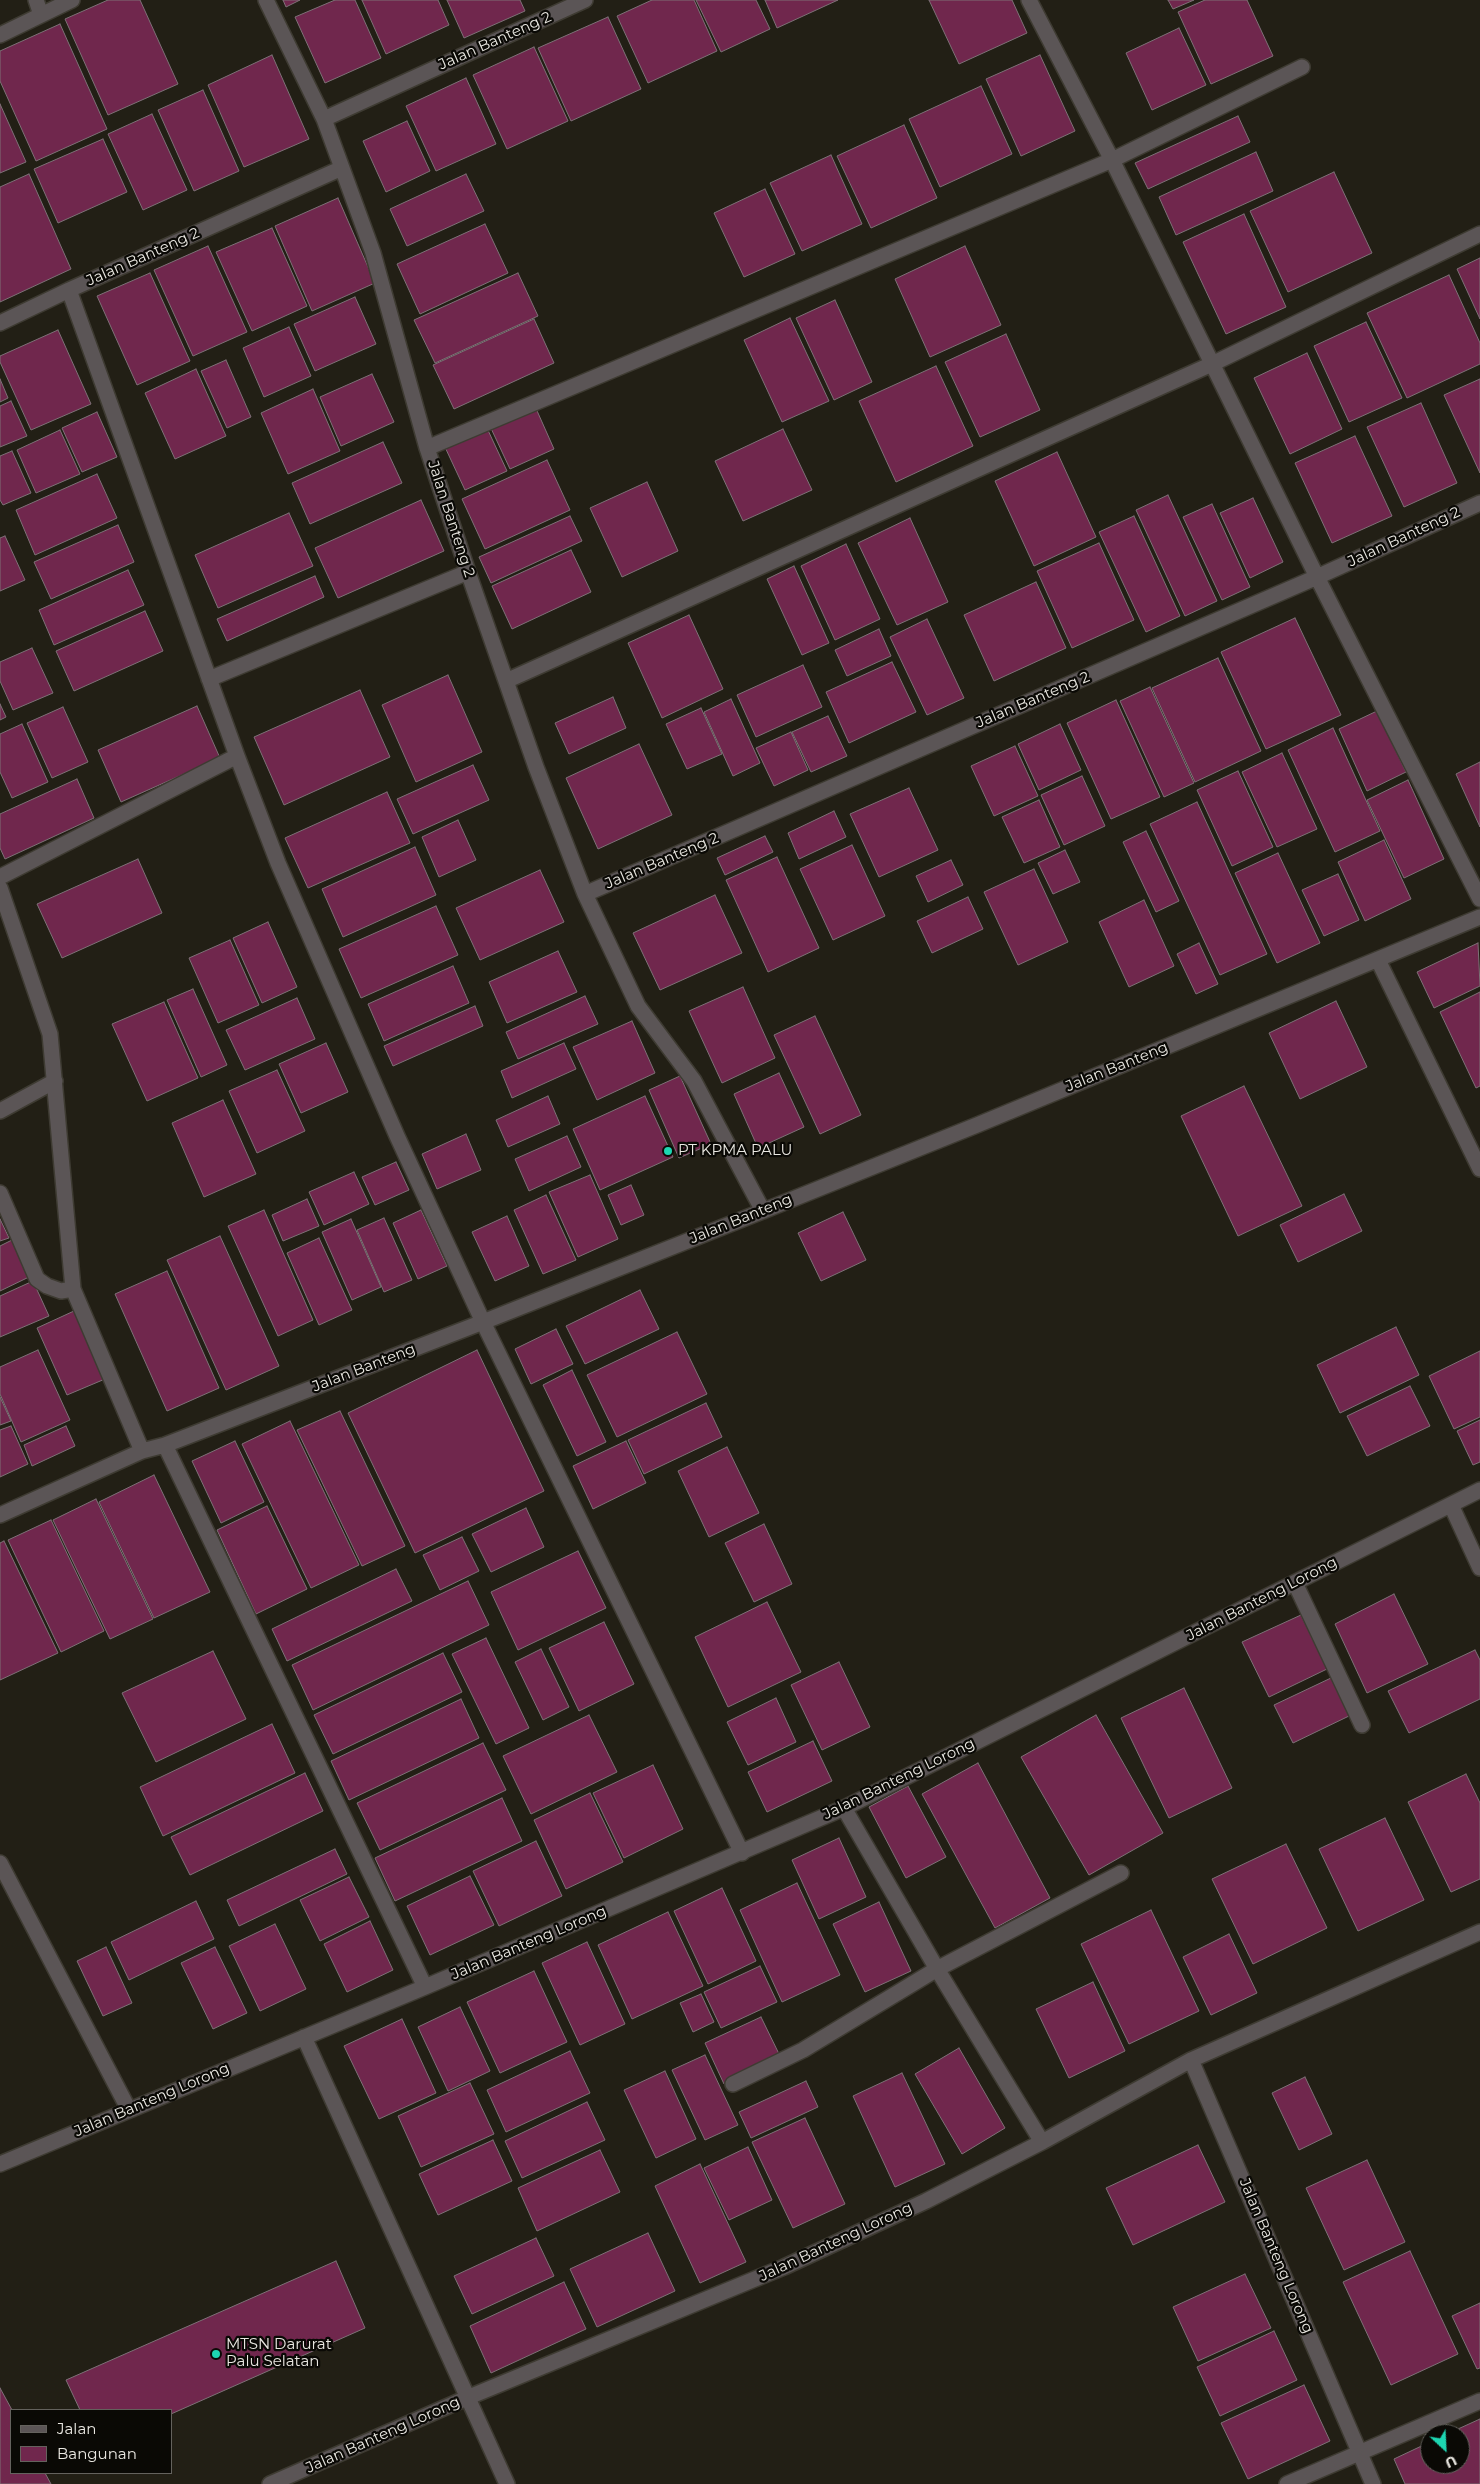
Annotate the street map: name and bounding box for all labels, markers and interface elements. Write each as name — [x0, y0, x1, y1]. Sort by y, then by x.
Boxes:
street label: Jalan Banteng 2 — [436, 8, 554, 74]
street label: Jalan Banteng 2 — [84, 224, 202, 290]
street label: Jalan Banteng 2 — [424, 459, 478, 579]
street label: Jalan Banteng 2 — [1345, 503, 1463, 571]
street label: Jalan Banteng 2 — [974, 668, 1092, 732]
street label: Jalan Banteng 2 — [603, 829, 721, 893]
street label: Jalan Banteng — [1063, 1038, 1171, 1096]
place label: PT KPMA PALU — [678, 1142, 792, 1160]
marker: PT KPMA PALU — [662, 1145, 674, 1157]
street label: Jalan Banteng — [687, 1190, 795, 1248]
street label: Jalan Banteng — [310, 1340, 418, 1396]
street label: Jalan Banteng Lorong — [1184, 1553, 1340, 1645]
street label: Jalan Banteng Lorong — [820, 1734, 978, 1824]
street label: Jalan Banteng Lorong — [449, 1902, 609, 1984]
street label: Jalan Banteng Lorong — [72, 2059, 232, 2141]
street label: Jalan Banteng Lorong — [1235, 2176, 1317, 2336]
street label: Jalan Banteng Lorong — [757, 2199, 915, 2285]
place label: MTSN Darurat Palu Selatan — [226, 2336, 332, 2371]
marker: MTSN Darurat Palu Selatan — [210, 2348, 222, 2360]
street label: Jalan Banteng Lorong — [303, 2393, 463, 2477]
legend — [10, 2409, 172, 2474]
text: Jalan — [57, 2419, 96, 2438]
north arrow — [1420, 2424, 1470, 2474]
text: Bangunan — [57, 2444, 137, 2463]
text: U — [1442, 2451, 1460, 2472]

